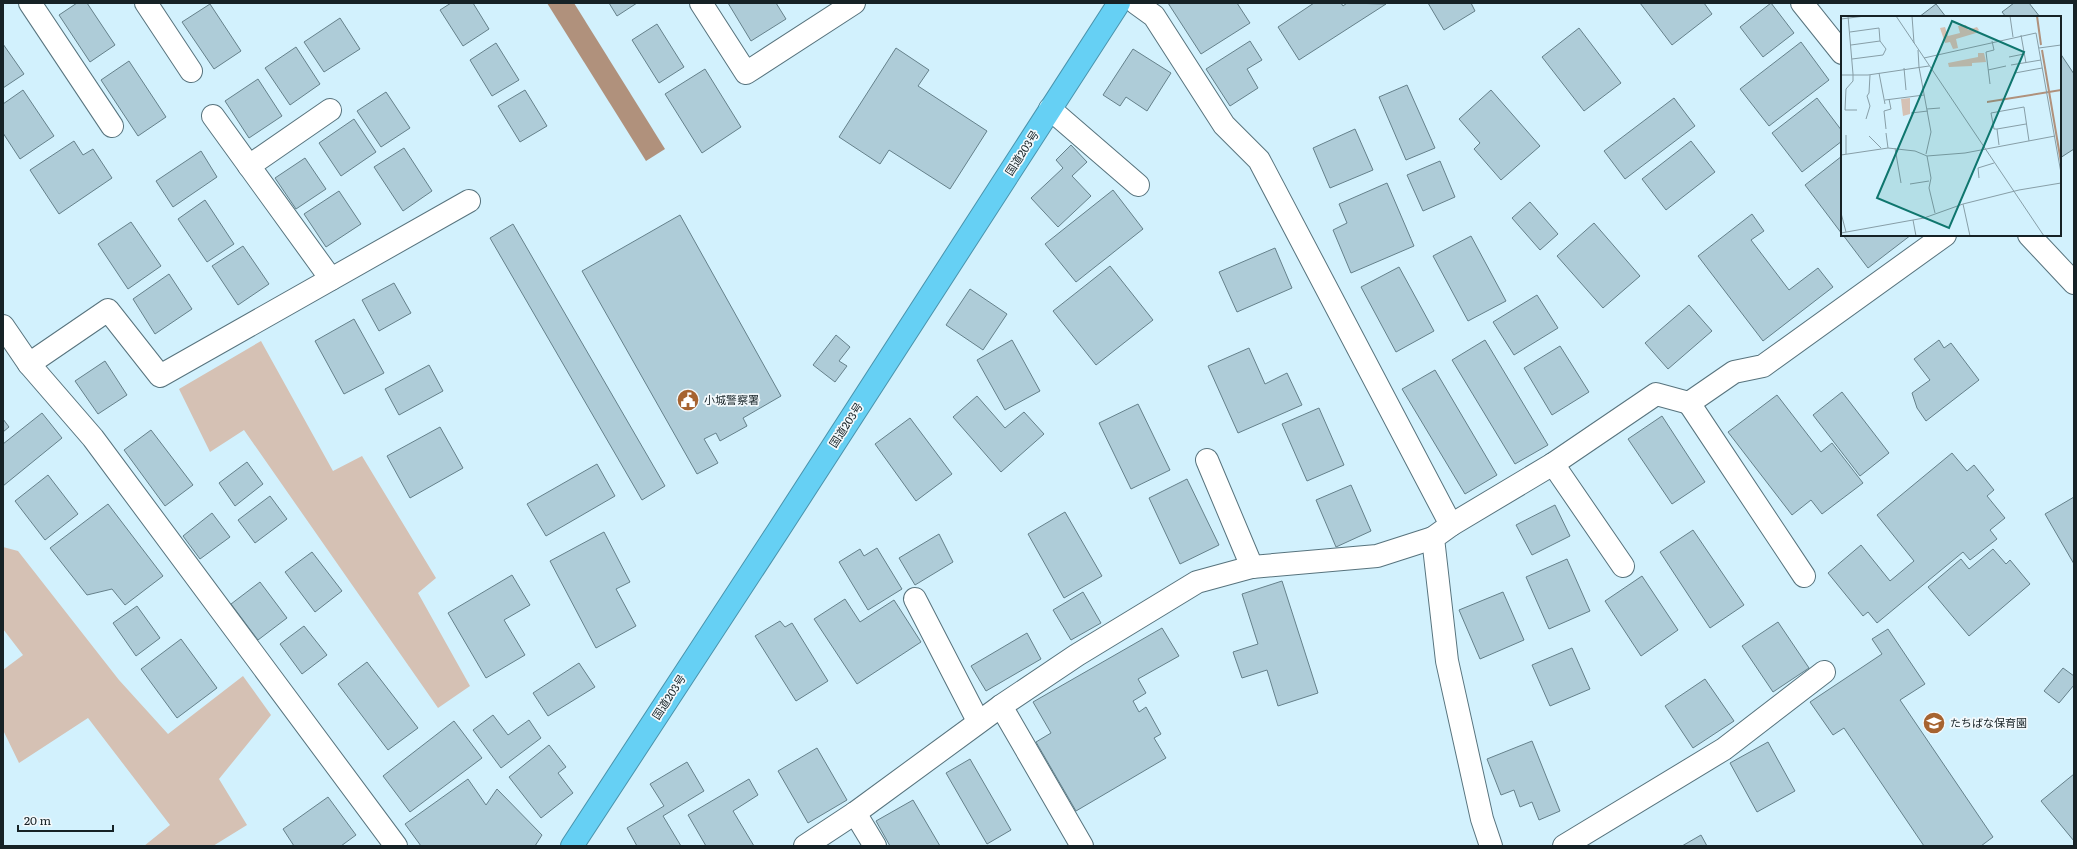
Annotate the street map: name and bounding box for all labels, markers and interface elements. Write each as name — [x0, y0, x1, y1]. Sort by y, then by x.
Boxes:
inset map — [1841, 16, 2061, 236]
street label: 国道203号 — [1001, 127, 1042, 178]
public building icon: 小城警察署 — [675, 387, 701, 413]
place label: 小城警察署 — [704, 391, 759, 407]
street label: 国道203号 — [825, 399, 866, 450]
street label: 国道203号 — [648, 671, 689, 722]
school or university icon: たちばな保育園 — [1921, 710, 1947, 736]
place label: たちばな保育園 — [1950, 714, 2027, 730]
scale bar — [18, 807, 113, 833]
text: 20 m — [24, 811, 51, 829]

